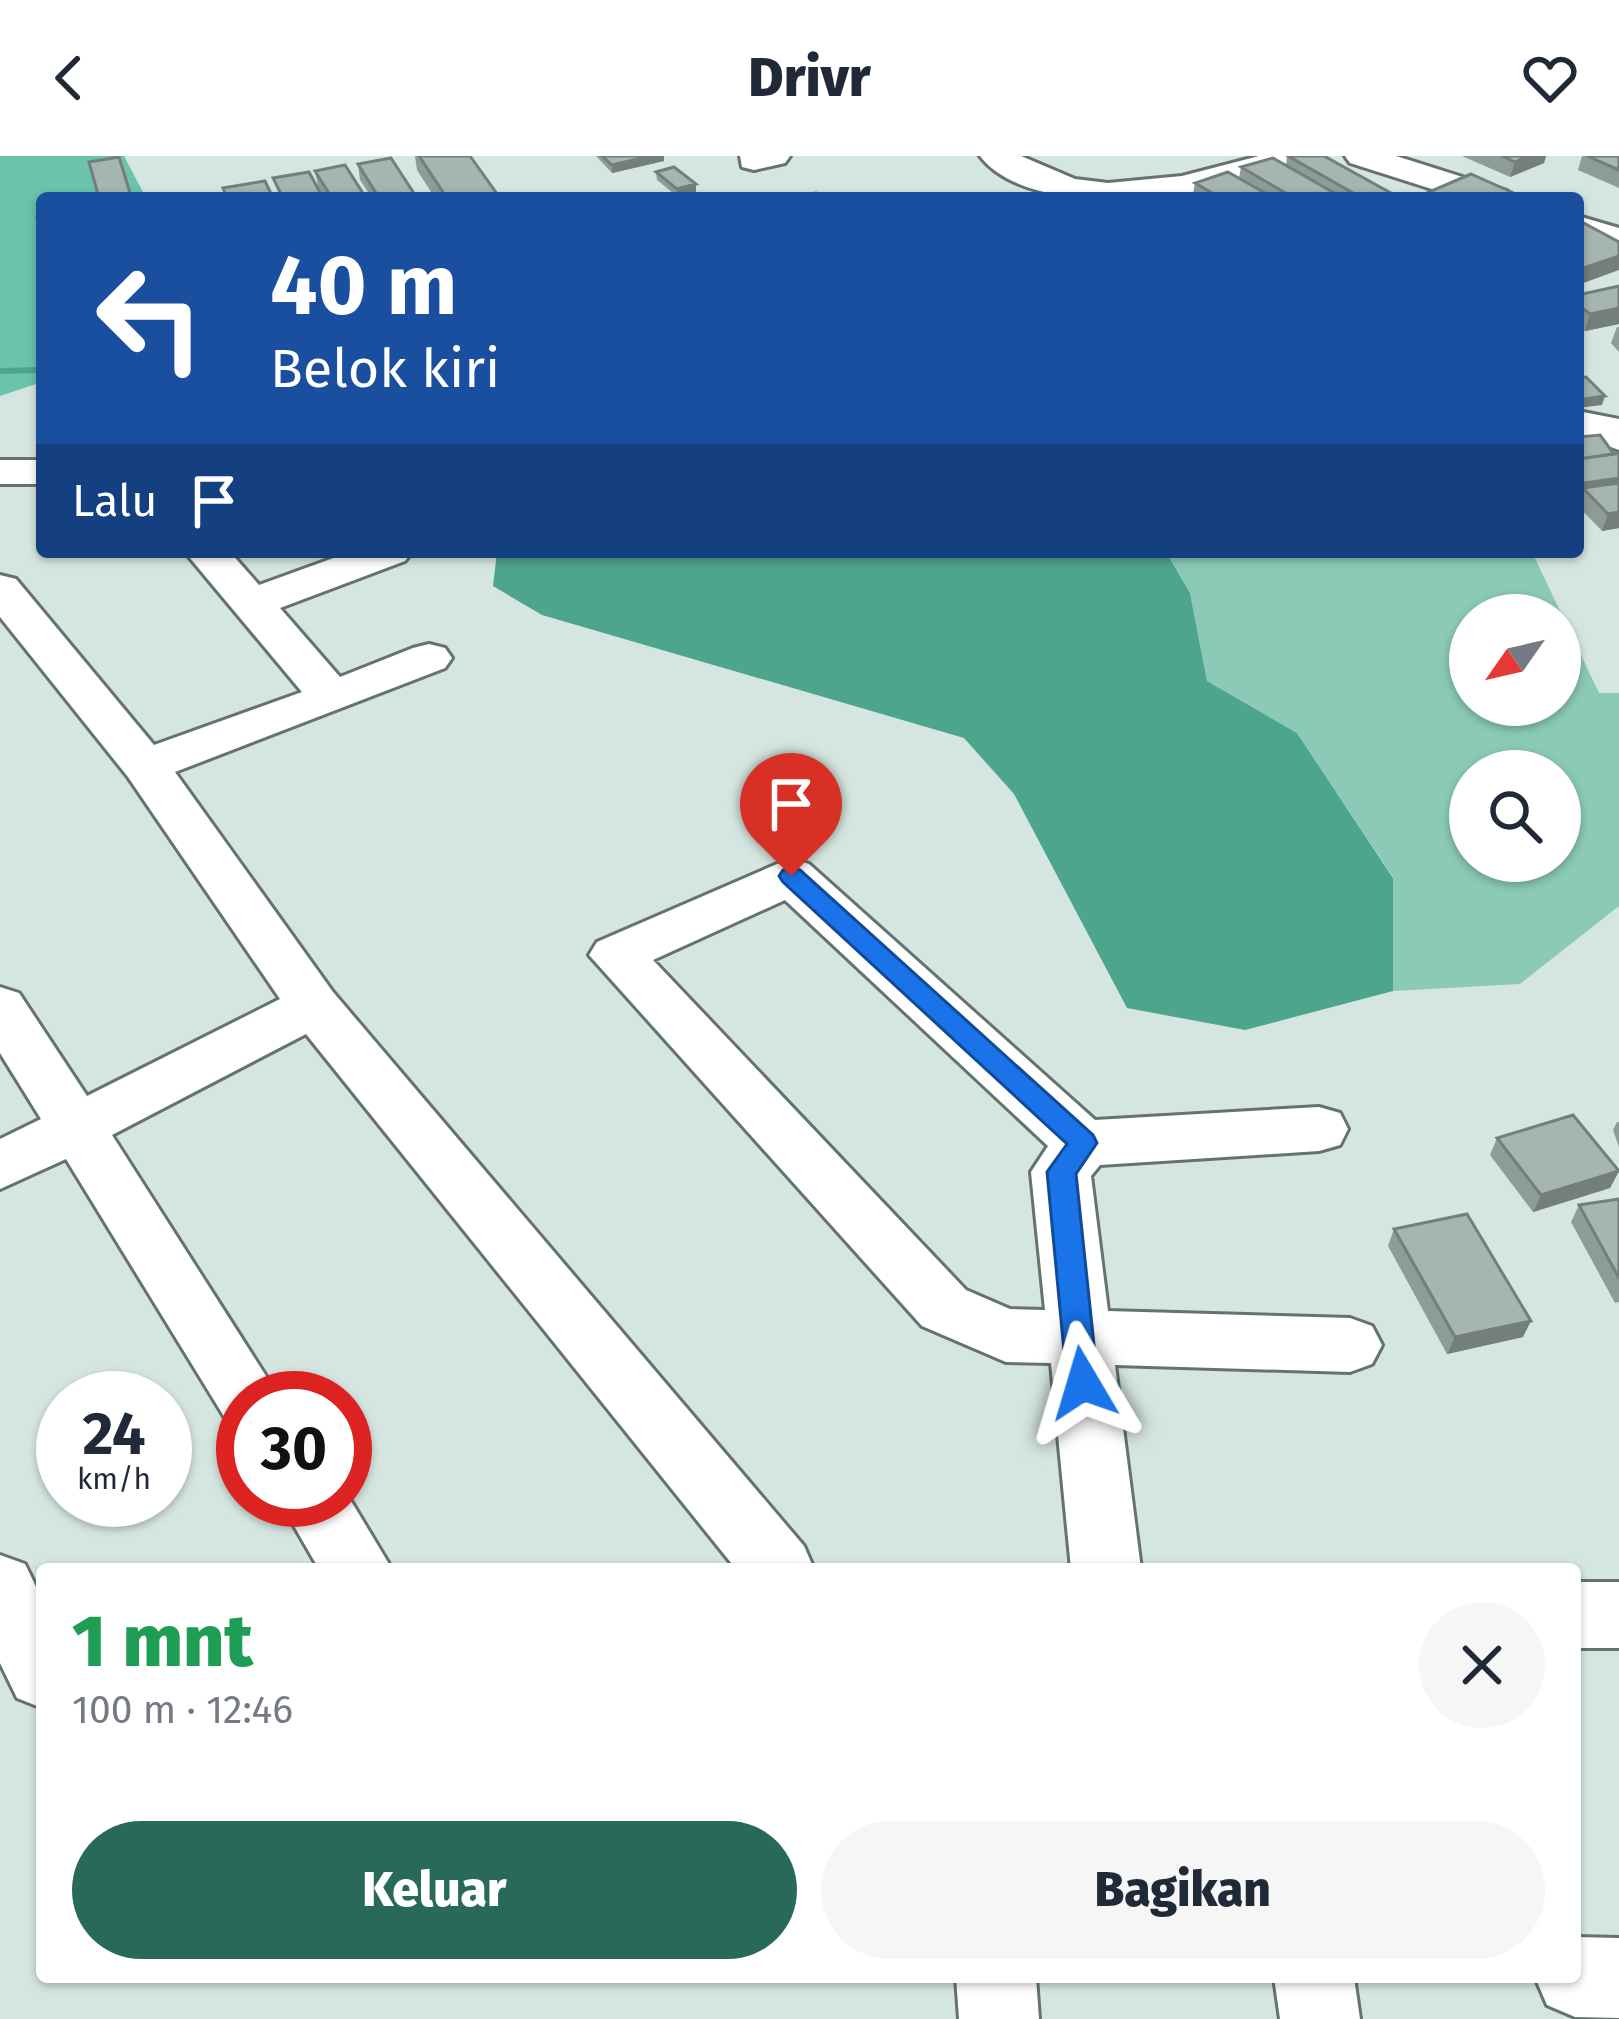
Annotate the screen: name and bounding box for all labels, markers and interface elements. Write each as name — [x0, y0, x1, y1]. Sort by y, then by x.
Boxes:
icon: back — [36, 45, 102, 111]
icon: heart — [1517, 45, 1583, 111]
text: Drivr — [748, 46, 871, 110]
text: 40 m — [270, 235, 458, 336]
icon: left — [72, 240, 228, 396]
text: Belok kiri — [270, 337, 500, 401]
icon: arrive — [181, 468, 247, 534]
text: Lalu — [72, 474, 157, 528]
north arrow — [1449, 594, 1581, 726]
map controls — [1449, 594, 1581, 882]
button: search — [1449, 750, 1581, 882]
pin — [740, 753, 842, 876]
icon: arrive — [758, 771, 824, 837]
position arrow — [1020, 1320, 1146, 1446]
speed limit sign: 30 — [216, 1371, 372, 1527]
text: 24 — [82, 1398, 146, 1470]
text: km/h — [77, 1461, 151, 1497]
text: 1 mnt — [72, 1599, 253, 1685]
button: close — [1419, 1602, 1545, 1728]
text: 100 m · 12:46 — [72, 1687, 293, 1733]
button: Keluar — [72, 1821, 797, 1959]
button: Bagikan — [821, 1821, 1545, 1959]

